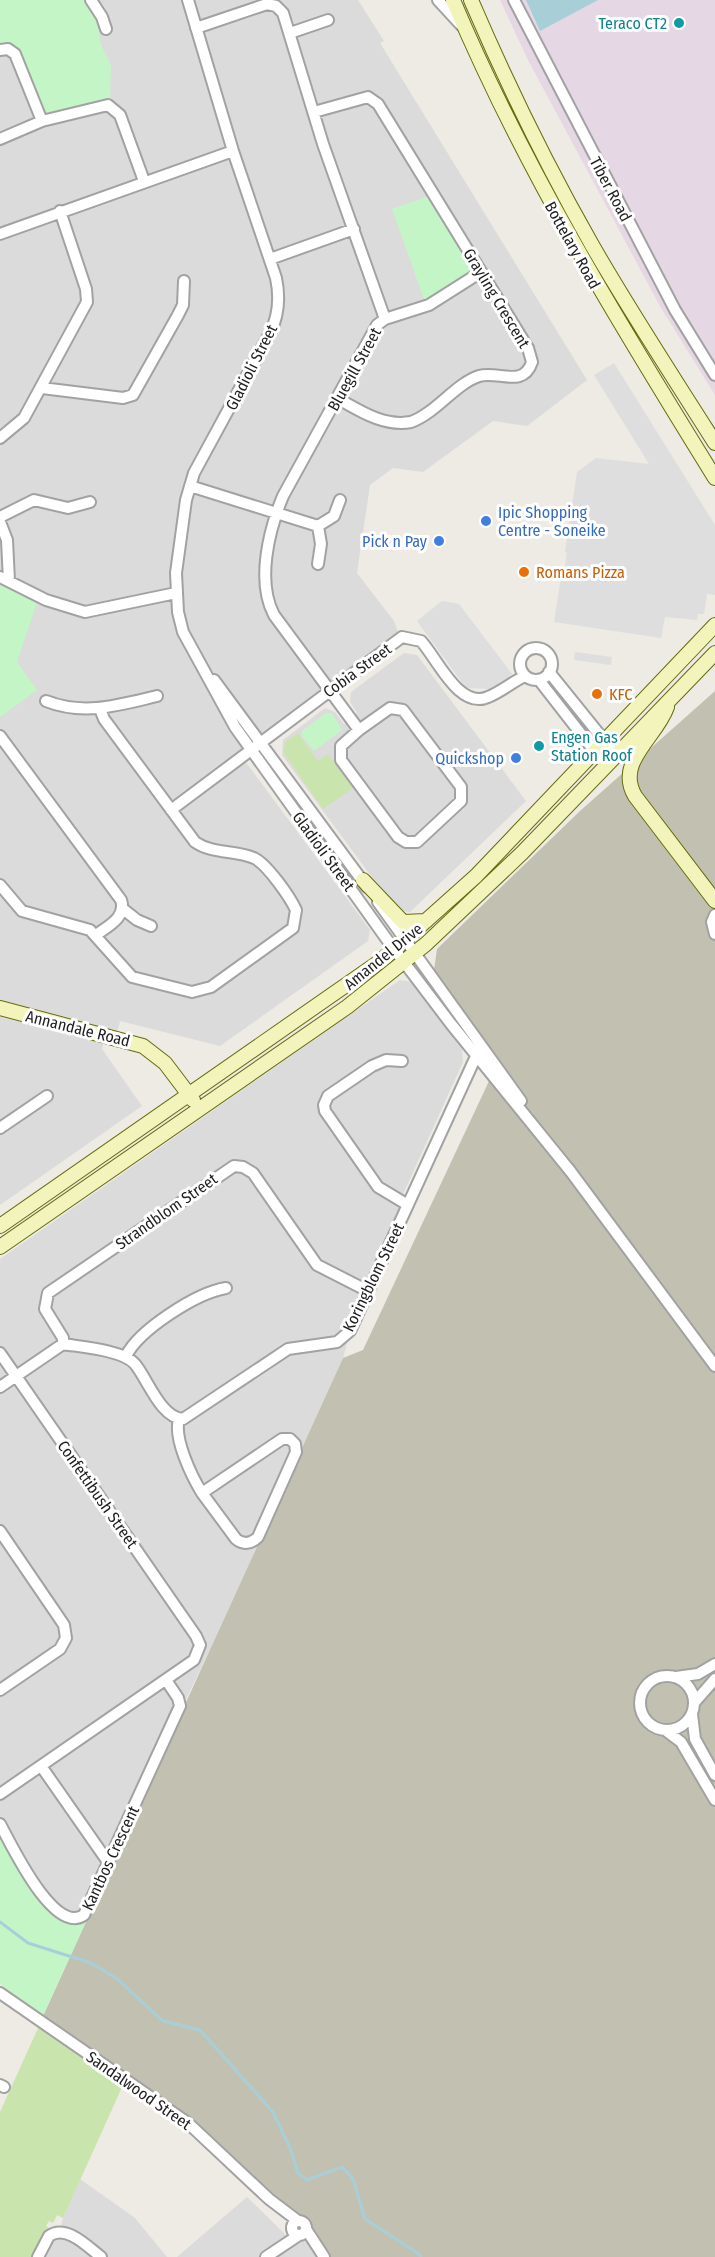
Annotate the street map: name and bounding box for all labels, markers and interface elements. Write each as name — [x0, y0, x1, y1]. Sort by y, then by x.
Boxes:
place label: Teraco CT2 — [598, 14, 667, 33]
marker: Teraco CT2 — [672, 16, 686, 30]
street label: Tiber Road — [586, 154, 635, 225]
street label: Bottelary Road — [541, 198, 604, 292]
street label: Grayling Crescent — [459, 245, 534, 352]
street label: Gladioli Street — [222, 321, 281, 413]
street label: Bluegill Street — [324, 324, 386, 414]
place label: Ipic Shopping Centre - Soneike — [498, 503, 606, 540]
marker: Ipic Shopping Centre - Soneike — [479, 514, 493, 528]
place label: Pick n Pay — [362, 532, 428, 551]
marker: Pick n Pay — [432, 534, 446, 548]
place label: Romans Pizza — [536, 563, 625, 582]
marker: Romans Pizza — [517, 565, 531, 579]
street label: Cobia Street — [319, 639, 396, 702]
place label: KFC — [609, 685, 632, 704]
marker: KFC — [590, 687, 604, 701]
place label: Engen Gas Station Roof — [551, 728, 633, 765]
marker: Engen Gas Station Roof — [532, 739, 546, 753]
place label: Quickshop — [435, 749, 504, 768]
marker: Quickshop — [509, 751, 523, 765]
street label: Gladioli Street — [288, 808, 359, 895]
street label: Amandel Drive — [340, 919, 426, 994]
street label: Annandale Road — [24, 1006, 132, 1051]
street label: Strandblom Street — [112, 1169, 221, 1253]
street label: Koringblom Street — [339, 1219, 408, 1335]
street label: Confettibush Street — [53, 1437, 142, 1552]
street label: Kantbos Crescent — [78, 1802, 143, 1914]
street label: Sandalwood Street — [83, 2047, 195, 2134]

